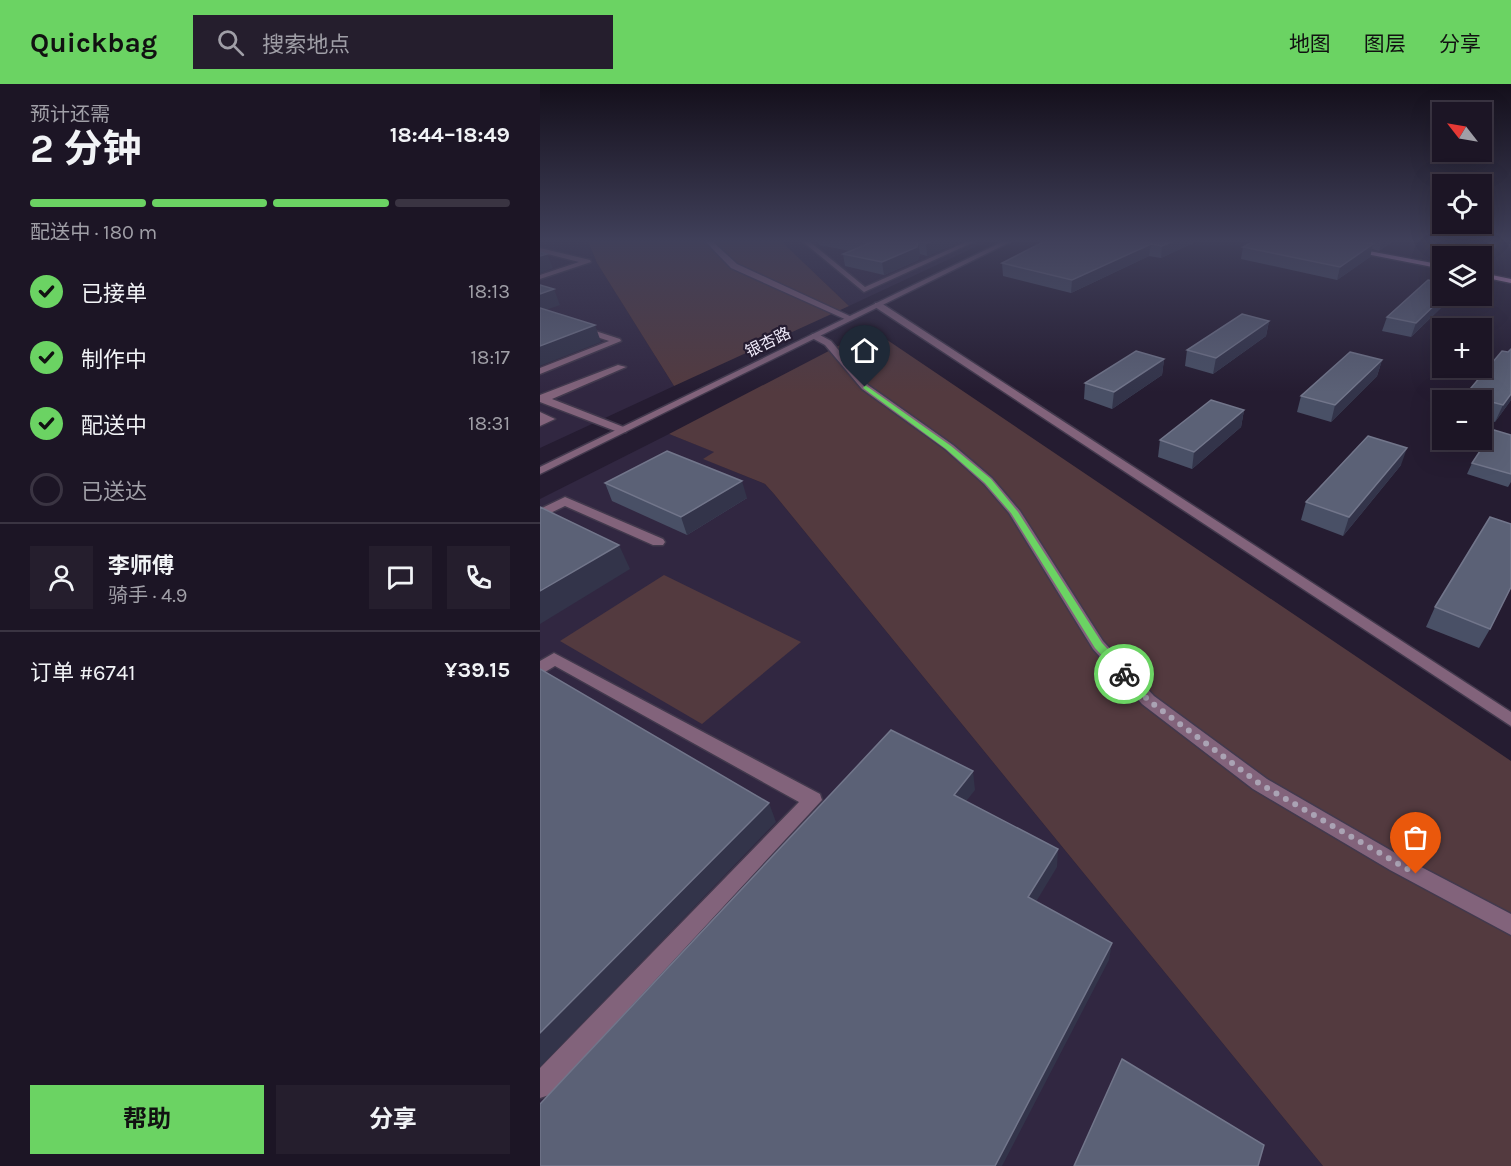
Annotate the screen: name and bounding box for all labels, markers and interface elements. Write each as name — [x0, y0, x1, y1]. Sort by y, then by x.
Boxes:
search box — [193, 15, 613, 69]
text: Quickbag — [30, 26, 157, 59]
icon: search — [214, 26, 247, 59]
text: 搜索地点 — [262, 32, 350, 58]
text: 地图 — [1289, 32, 1331, 56]
text: 图层 — [1364, 32, 1406, 56]
text: 分享 — [1439, 32, 1481, 56]
north arrow — [1432, 102, 1492, 162]
map controls — [1432, 102, 1492, 450]
text: 预计还需 — [30, 103, 110, 126]
text: 18:44–18:49 — [390, 122, 510, 148]
text: 2 分钟 — [30, 126, 141, 172]
button: locate — [1432, 174, 1492, 234]
text: 配送中 · 180 m — [30, 221, 157, 244]
button: layers — [1432, 246, 1492, 306]
icon: check — [30, 275, 63, 308]
text: 18:13 — [468, 280, 510, 303]
text: 已接单 — [81, 281, 147, 307]
button: + — [1432, 318, 1492, 378]
street label: 银杏路 — [742, 323, 794, 361]
pin — [839, 325, 890, 387]
icon: home — [848, 334, 881, 367]
icon: check — [30, 341, 63, 374]
text: 18:17 — [470, 346, 510, 369]
text: 制作中 — [81, 347, 147, 373]
button: − — [1432, 390, 1492, 450]
icon: check — [30, 407, 63, 440]
text: 18:31 — [468, 412, 510, 435]
text: 配送中 — [81, 413, 147, 439]
text: 已送达 — [81, 479, 147, 505]
button: person — [30, 546, 93, 609]
button: chat — [369, 546, 432, 609]
button: phone — [447, 546, 510, 609]
text: 李师傅 — [108, 553, 174, 579]
text: 骑手 · 4.9 — [108, 584, 187, 607]
courier — [1094, 644, 1154, 704]
text: ¥39.15 — [445, 657, 510, 683]
icon: bike — [1108, 658, 1141, 691]
text: 订单 #6741 — [30, 660, 135, 686]
pin — [1390, 812, 1441, 874]
icon: bag — [1399, 821, 1432, 854]
button: 帮助 — [30, 1085, 264, 1154]
button: 分享 — [276, 1085, 510, 1154]

